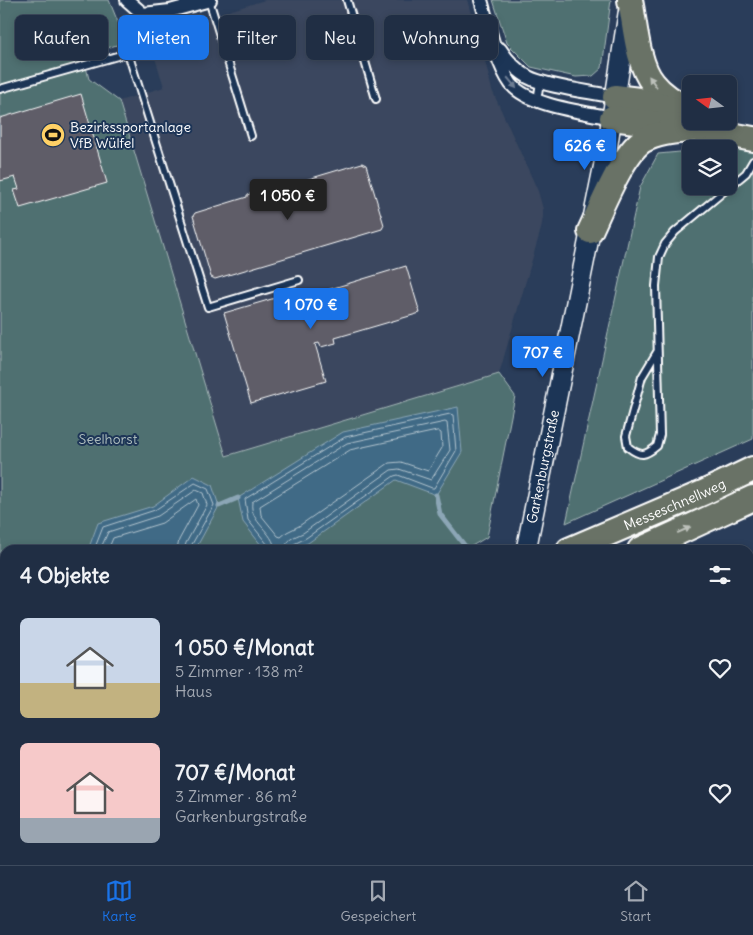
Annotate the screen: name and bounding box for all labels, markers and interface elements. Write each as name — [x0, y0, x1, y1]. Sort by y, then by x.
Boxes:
chip: Kaufen — [15, 15, 108, 60]
chip: Mieten — [118, 15, 209, 60]
chip: Filter — [219, 15, 296, 60]
chip: Neu — [306, 15, 374, 60]
chip: Wohnung — [384, 15, 498, 60]
one-way arrow — [648, 75, 658, 89]
north arrow — [682, 75, 738, 130]
map controls — [682, 75, 737, 195]
one-way arrow — [507, 76, 518, 89]
place label: Bezirkssportanlage VfB Wülfel — [70, 118, 191, 152]
sports icon: Bezirkssportanlage VfB Wülfel — [40, 122, 66, 148]
pin: 626 € — [550, 128, 620, 171]
text: 626 € — [564, 135, 606, 155]
button: layers — [682, 140, 737, 195]
pin: 1 050 € — [242, 178, 334, 221]
text: 1 050 € — [261, 185, 315, 205]
pin: 1 070 € — [265, 288, 357, 330]
text: 1 070 € — [285, 294, 337, 314]
pin: 707 € — [508, 336, 578, 378]
text: 707 € — [523, 342, 563, 362]
street label: Garkenburgstraße — [523, 408, 563, 525]
park label: Seelhorst — [79, 430, 138, 448]
street label: Messeschnellweg — [621, 475, 728, 535]
one-way arrow — [677, 526, 691, 534]
icon: filters — [706, 561, 734, 589]
text: 4 Objekte — [20, 562, 110, 589]
text: 1 050 €/Monat — [175, 634, 314, 661]
icon: home — [60, 638, 120, 698]
icon: heart — [706, 654, 734, 682]
text: 5 Zimmer · 138 m² — [175, 661, 304, 681]
text: Haus — [175, 681, 212, 701]
text: 707 €/Monat — [175, 759, 295, 786]
icon: home — [60, 763, 120, 823]
icon: heart — [706, 779, 734, 807]
text: 3 Zimmer · 86 m² — [175, 786, 297, 806]
text: Garkenburgstraße — [175, 806, 307, 826]
tab: Karte — [102, 877, 136, 925]
tab: Gespeichert — [340, 877, 416, 925]
tab: Start — [620, 877, 651, 925]

